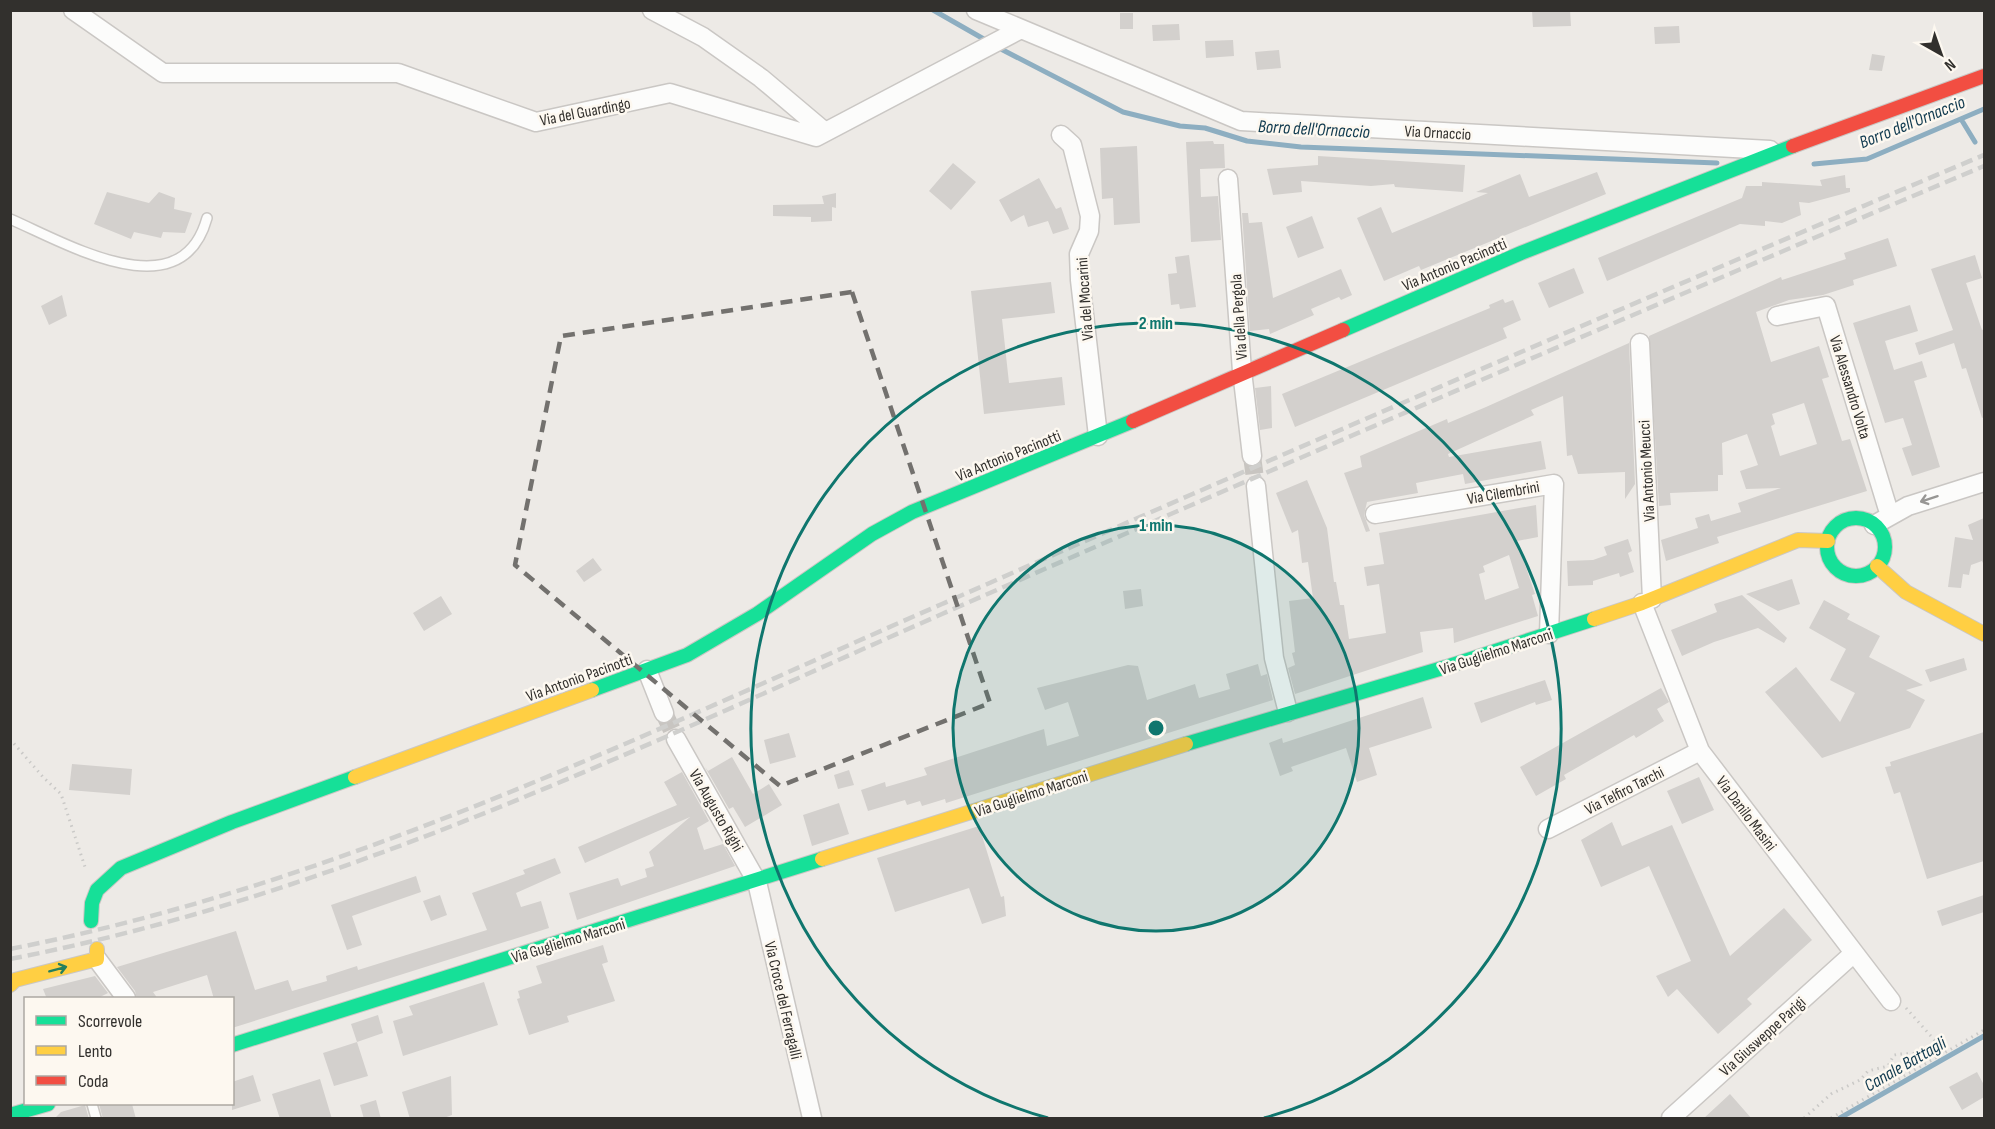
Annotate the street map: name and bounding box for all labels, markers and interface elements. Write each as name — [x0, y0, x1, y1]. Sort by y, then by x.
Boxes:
north arrow — [1911, 24, 1971, 84]
text: N — [1940, 54, 1959, 74]
water label: Borro dell'Ornaccio — [1856, 91, 1969, 153]
street label: Via del Guardingo — [538, 94, 632, 131]
water label: Borro dell'Ornaccio — [1257, 116, 1371, 143]
street label: Via Ornaccio — [1404, 122, 1472, 145]
street label: Via Antonio Pacinotti — [1399, 235, 1510, 296]
street label: Via del Mocarini — [1073, 257, 1098, 341]
street label: Via della Pergola — [1227, 273, 1252, 361]
text: 2 min — [1139, 313, 1173, 334]
street label: Via Alessandro Volta — [1825, 333, 1874, 441]
street label: Via Antonio Meucci — [1635, 420, 1660, 522]
street label: Via Antonio Pacinotti — [953, 427, 1064, 486]
street label: Via Cilembrini — [1465, 478, 1541, 509]
one-way arrow — [1920, 494, 1939, 505]
text: 1 min — [1139, 515, 1173, 536]
street label: Via Guglielmo Marconi — [1437, 625, 1555, 680]
street label: Via Antonio Pacinotti — [524, 650, 635, 706]
centre of rings — [1146, 718, 1166, 738]
street label: Via Telfiro Tarchi — [1582, 763, 1668, 819]
street label: Via Augusto Righi — [685, 766, 747, 855]
street label: Via Guglielmo Marconi — [972, 767, 1090, 822]
street label: Via Danilo Masini — [1711, 773, 1780, 855]
street label: Via Guglielmo Marconi — [509, 915, 628, 968]
street label: Via Croce del Ferragalli — [760, 940, 805, 1061]
one-way arrow — [48, 963, 67, 975]
street label: Via Giusweppe Parigi — [1716, 993, 1810, 1081]
legend — [24, 997, 234, 1105]
text: Scorrevole — [78, 1011, 142, 1032]
water label: Canale Battagli — [1861, 1032, 1951, 1096]
text: Lento — [78, 1041, 112, 1062]
text: Coda — [78, 1071, 109, 1092]

